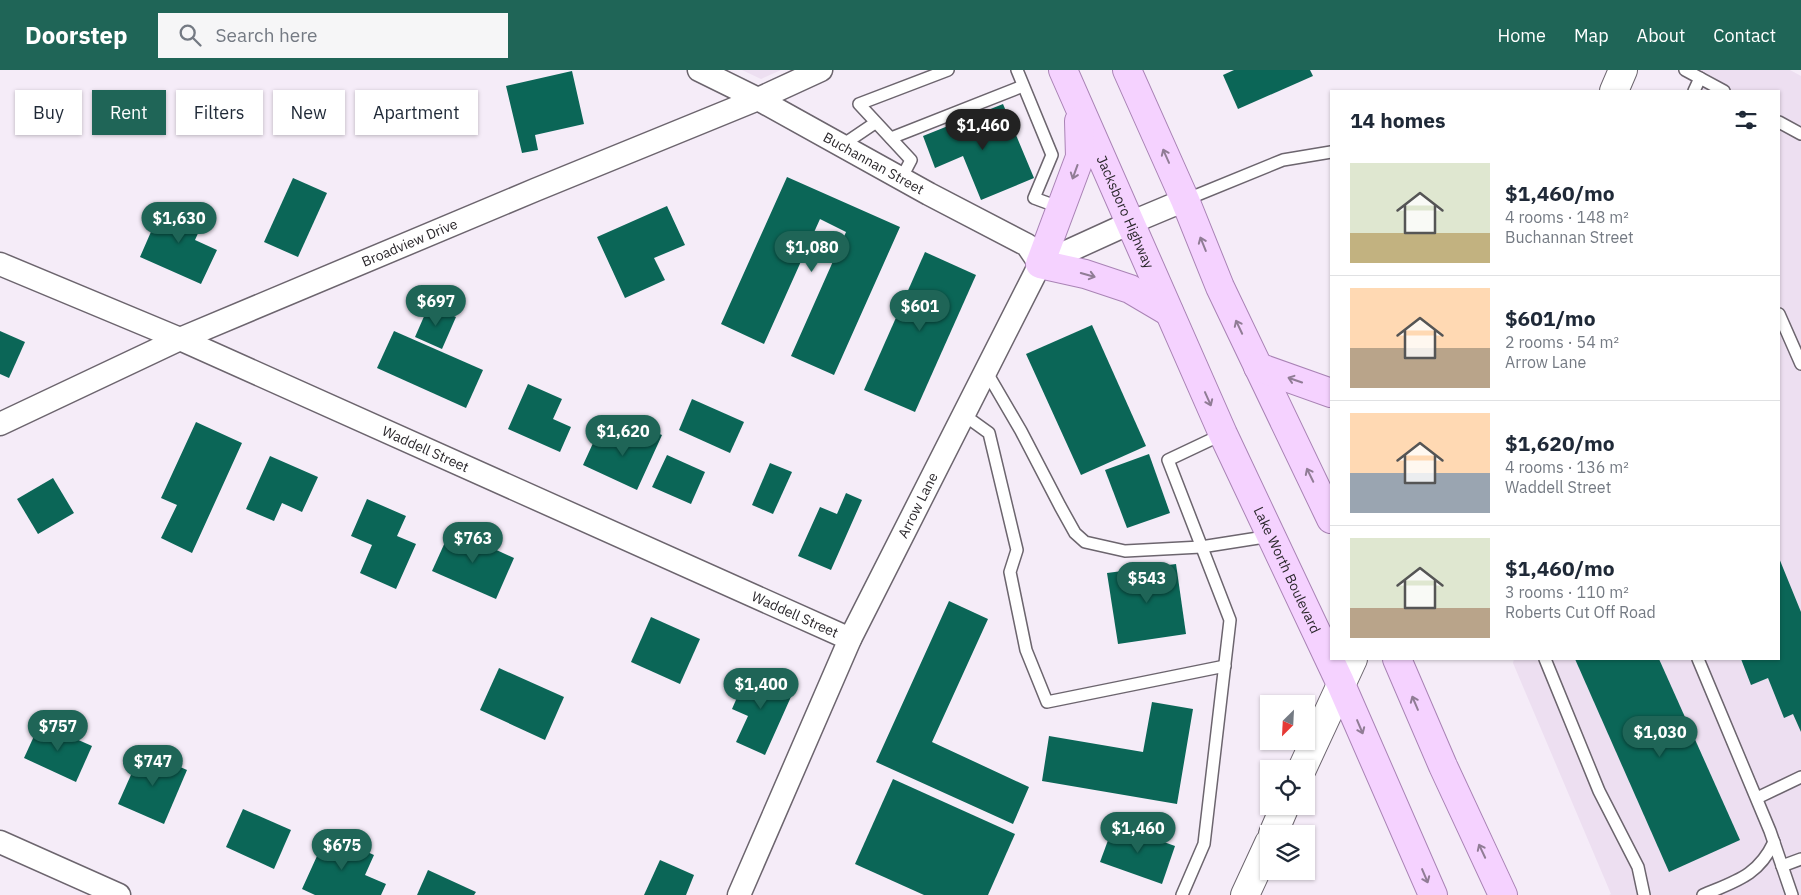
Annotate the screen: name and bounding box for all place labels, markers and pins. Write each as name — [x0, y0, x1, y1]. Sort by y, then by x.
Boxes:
pin: $1,460 — [942, 108, 1024, 151]
pin: $1,630 — [138, 202, 220, 244]
pin: $1,080 — [771, 230, 853, 273]
pin: $697 — [406, 284, 466, 327]
pin: $601 — [890, 290, 950, 332]
pin: $1,620 — [582, 414, 664, 457]
pin: $763 — [443, 522, 503, 564]
pin: $543 — [1117, 562, 1177, 604]
pin: $1,400 — [720, 668, 802, 710]
pin: $757 — [28, 710, 88, 752]
pin: $1,030 — [1619, 716, 1701, 758]
pin: $747 — [123, 744, 183, 787]
pin: $1,460 — [1097, 812, 1179, 854]
pin: $675 — [312, 828, 372, 871]

